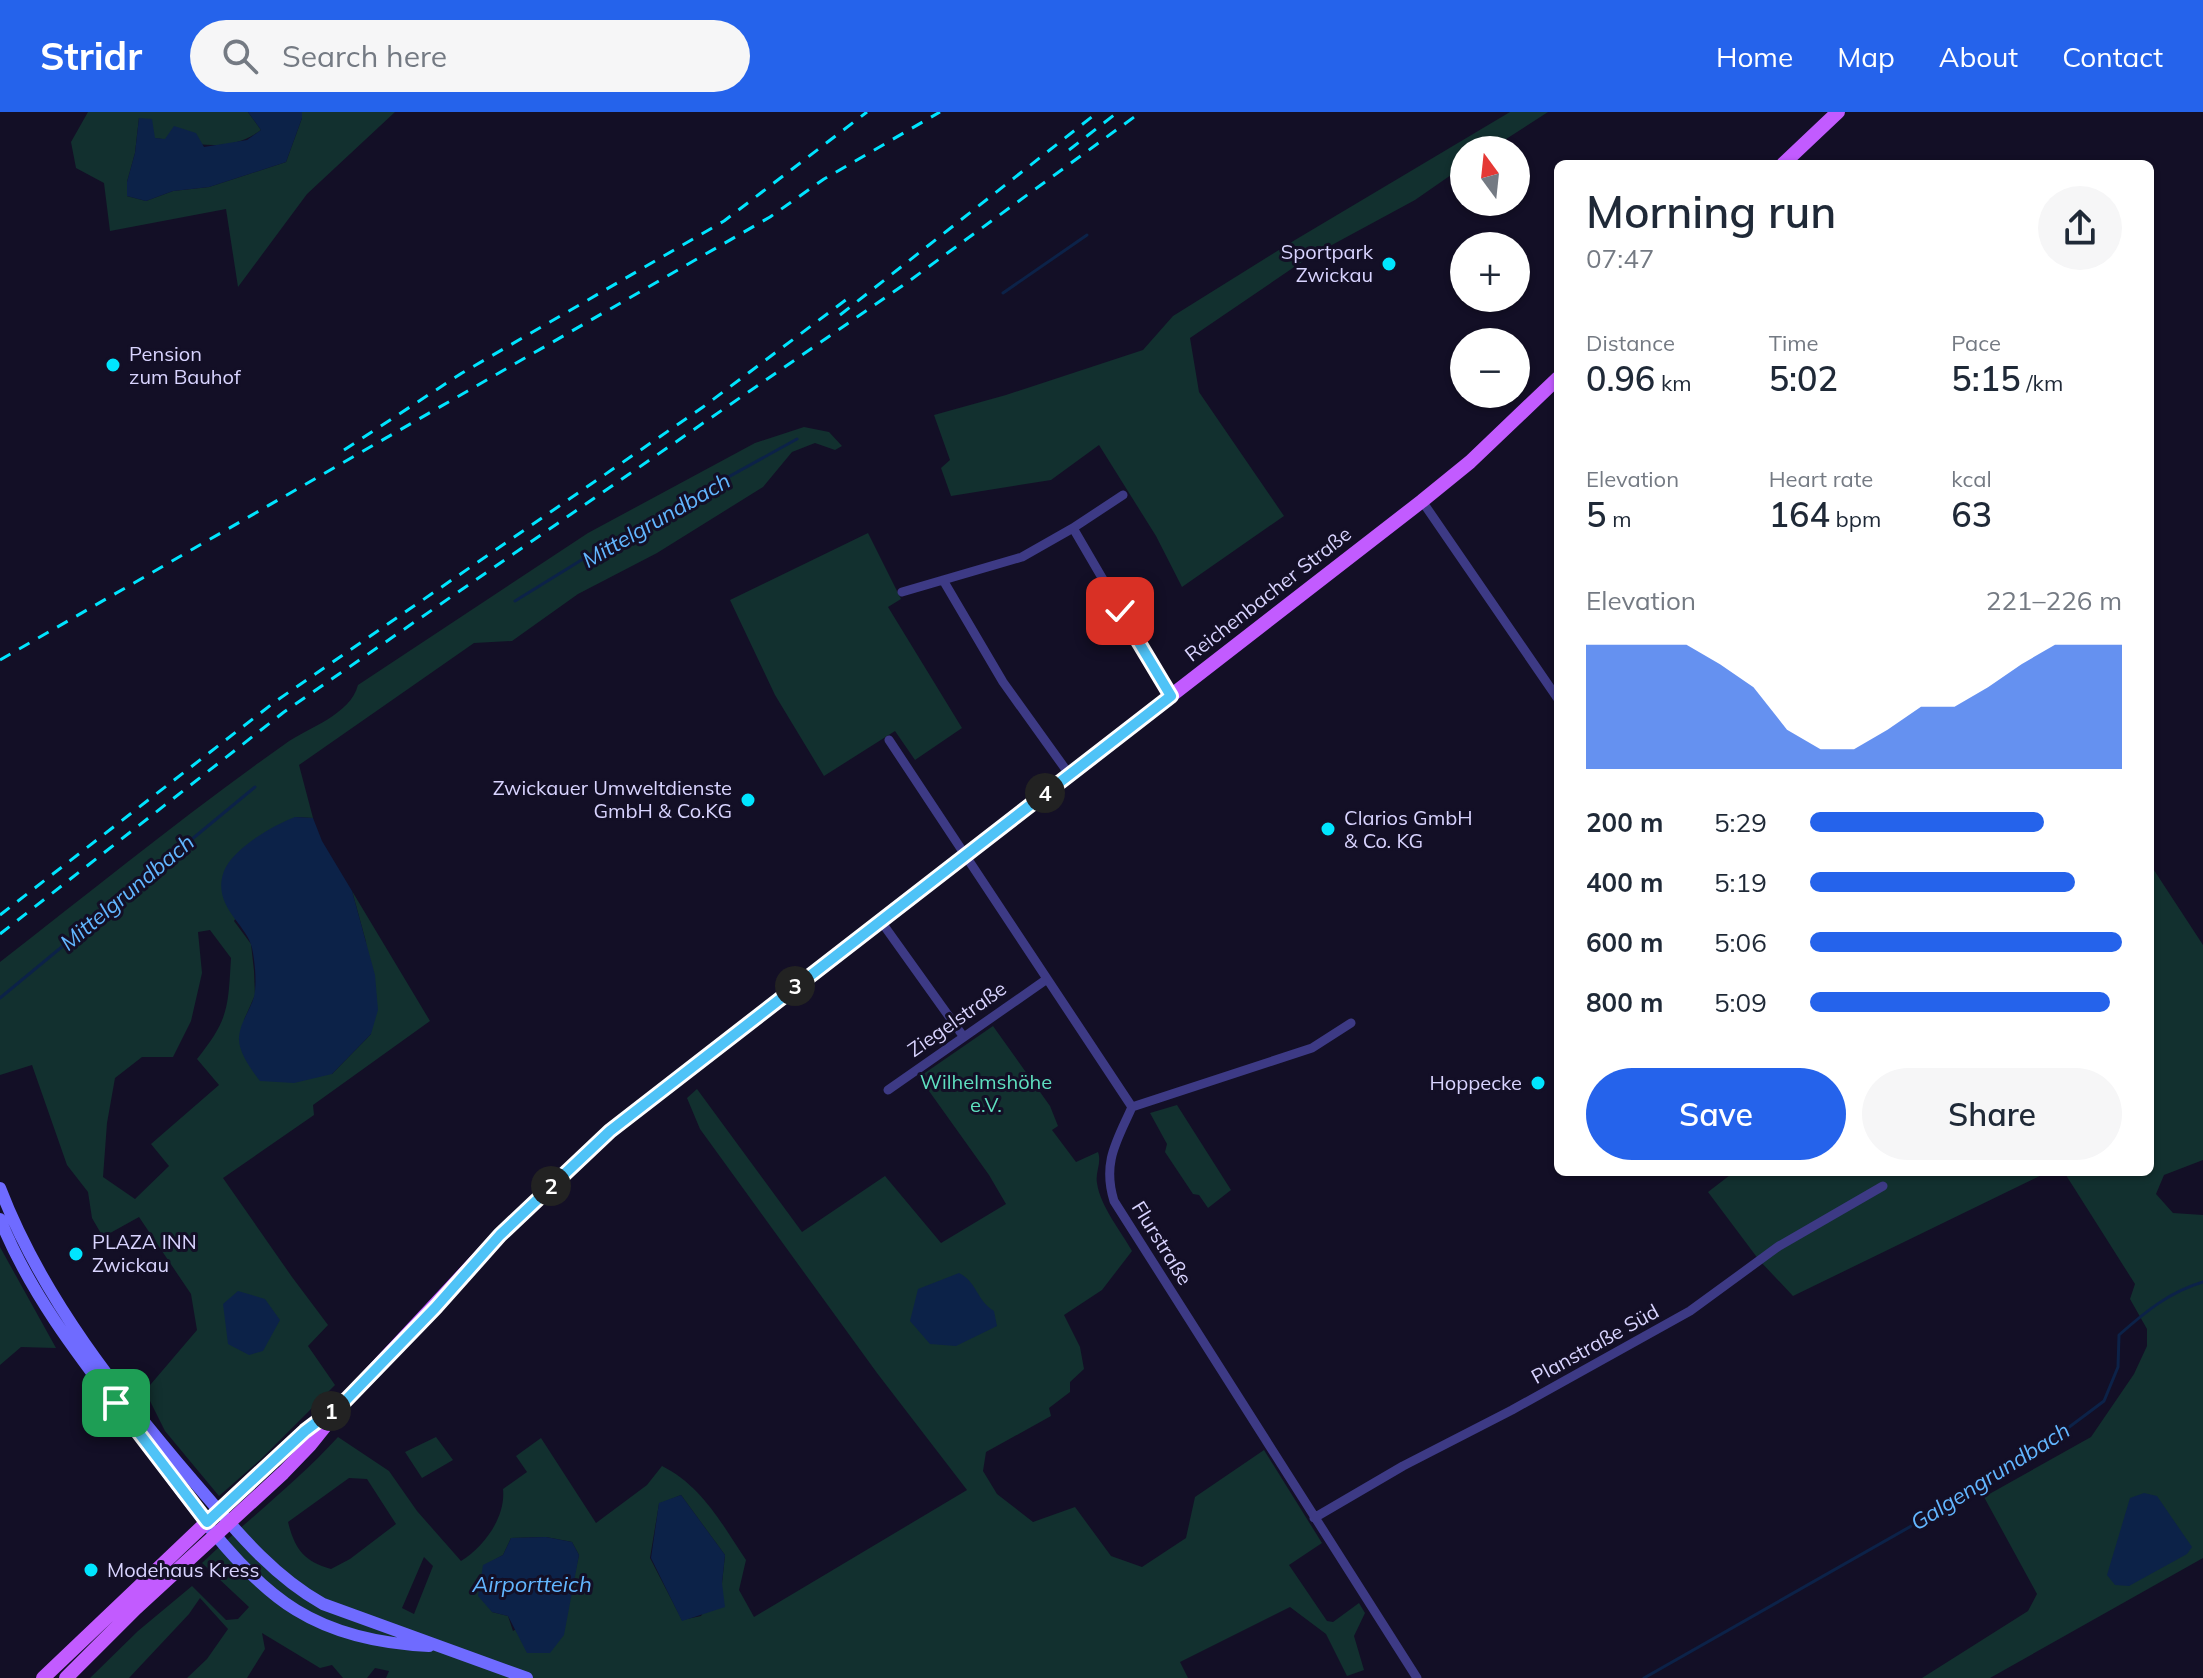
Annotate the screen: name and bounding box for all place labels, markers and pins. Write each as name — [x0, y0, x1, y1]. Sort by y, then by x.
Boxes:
place label: Sportpark Zwickau — [1281, 239, 1374, 287]
marker: Sportpark Zwickau — [1380, 255, 1398, 273]
place label: Pension zum Bauhof — [129, 341, 241, 389]
marker: Pension zum Bauhof — [104, 356, 122, 374]
pin — [1086, 577, 1154, 645]
pin: 4 — [1025, 773, 1065, 813]
place label: Zwickauer Umweltdienste GmbH & Co.KG — [493, 775, 732, 823]
marker: Zwickauer Umweltdienste GmbH & Co.KG — [739, 791, 757, 809]
place label: Clarios GmbH & Co. KG — [1344, 805, 1473, 853]
marker: Clarios GmbH & Co. KG — [1319, 820, 1337, 838]
pin: 3 — [775, 966, 815, 1006]
place label: Hoppecke — [1430, 1070, 1522, 1095]
marker: Hoppecke — [1529, 1074, 1547, 1092]
pin: 2 — [531, 1166, 571, 1206]
place label: PLAZA INN Zwickau — [92, 1229, 197, 1277]
marker: PLAZA INN Zwickau — [67, 1245, 85, 1263]
pin — [82, 1369, 150, 1437]
pin: 1 — [311, 1391, 351, 1431]
place label: Modehaus Kress — [107, 1557, 259, 1582]
marker: Modehaus Kress — [82, 1561, 100, 1579]

